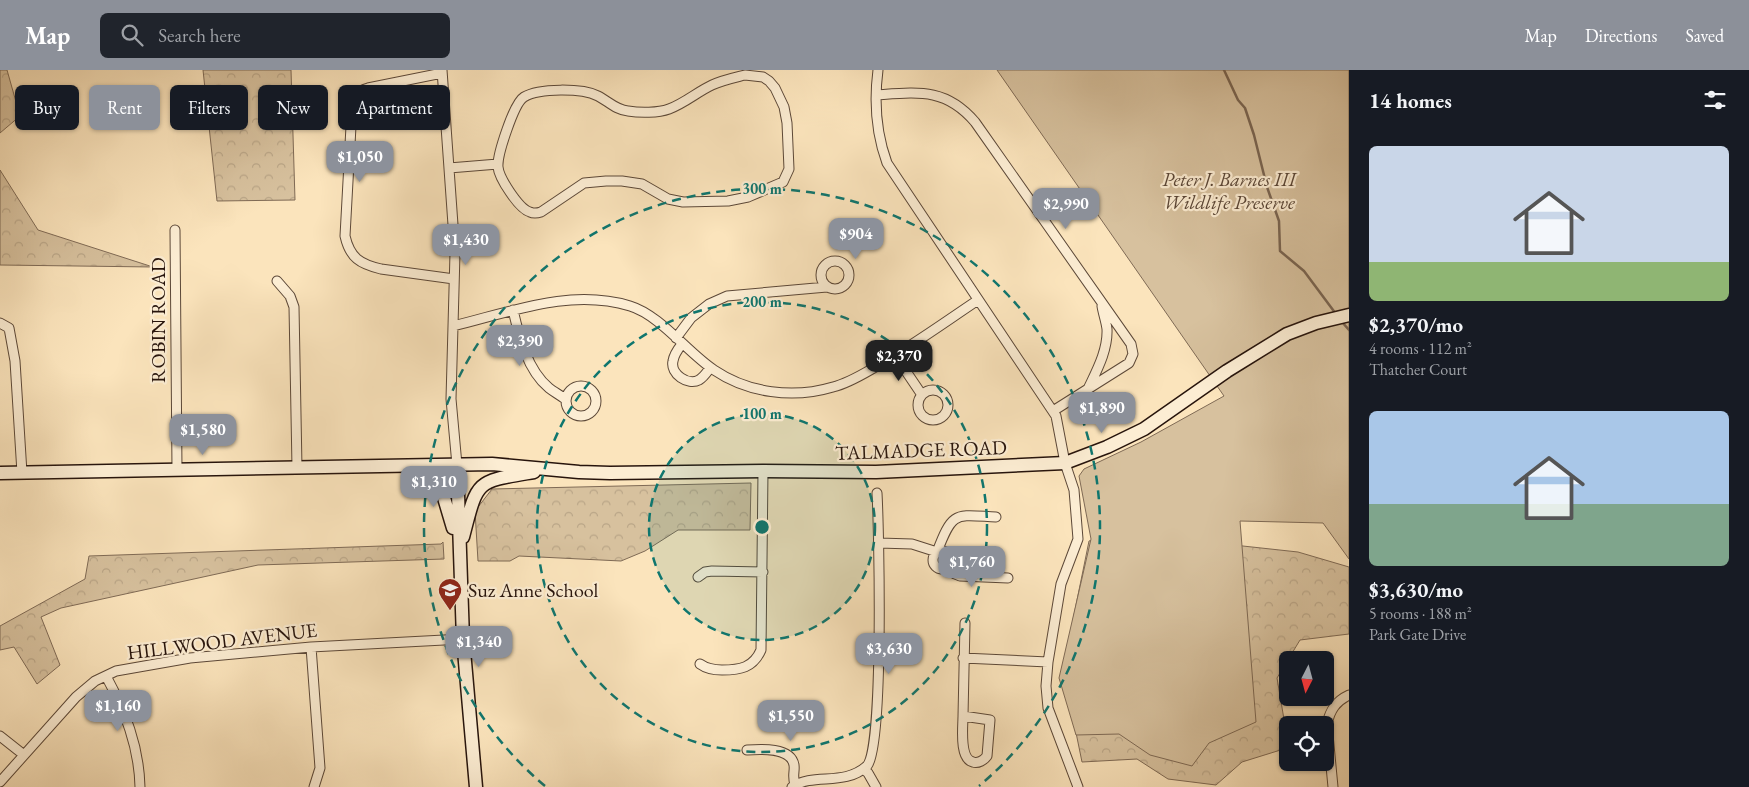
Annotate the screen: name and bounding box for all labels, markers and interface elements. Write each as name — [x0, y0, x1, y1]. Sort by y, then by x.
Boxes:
search box — [100, 13, 450, 58]
text: Map — [25, 20, 70, 51]
icon: search — [118, 21, 146, 49]
text: Search here — [158, 23, 241, 48]
text: Map — [1525, 24, 1557, 47]
text: Directions — [1585, 24, 1657, 47]
text: Saved — [1685, 24, 1724, 47]
chip: Buy — [15, 85, 79, 130]
chip: Rent — [89, 85, 160, 130]
chip: Filters — [170, 85, 248, 130]
chip: New — [258, 85, 328, 130]
chip: Apartment — [338, 85, 450, 130]
icon: filters — [1701, 86, 1729, 114]
text: 14 homes — [1369, 87, 1452, 114]
pin: $1,050 — [319, 140, 401, 183]
text: $1,050 — [337, 146, 383, 167]
park label: Peter J. Barnes III Wildlife Preserve — [1162, 166, 1298, 215]
icon: home — [1504, 178, 1594, 268]
text: 300 m — [742, 179, 782, 198]
pin: $2,990 — [1025, 188, 1107, 230]
text: $2,990 — [1043, 193, 1089, 214]
pin: $904 — [826, 218, 886, 260]
text: $904 — [840, 223, 872, 244]
pin: $1,430 — [425, 224, 507, 266]
text: $1,430 — [443, 229, 489, 250]
street label: ROBIN ROAD — [145, 257, 171, 383]
text: 200 m — [742, 292, 782, 311]
text: $2,370/mo — [1369, 311, 1463, 338]
pin: $2,390 — [479, 324, 561, 367]
text: $2,390 — [497, 330, 543, 351]
text: 4 rooms · 112 m² — [1369, 338, 1472, 359]
pin: $2,370 — [858, 340, 940, 382]
text: $2,370 — [876, 345, 922, 366]
text: Thatcher Court — [1369, 359, 1467, 380]
pin: $1,890 — [1061, 392, 1143, 434]
text: $1,890 — [1079, 397, 1125, 418]
text: 100 m — [742, 404, 782, 423]
pin: $1,580 — [162, 414, 244, 456]
text: $1,580 — [180, 419, 226, 440]
street label: TALMADGE ROAD — [835, 434, 1007, 466]
icon: home — [1504, 443, 1594, 533]
pin: $1,310 — [393, 466, 475, 508]
text: $1,310 — [411, 471, 457, 492]
centre of rings — [753, 518, 771, 536]
pin: $1,760 — [931, 546, 1013, 588]
text: $1,760 — [949, 551, 995, 572]
text: $3,630/mo — [1369, 576, 1463, 603]
school or university icon: Suz Anne School — [437, 577, 463, 611]
place label: Suz Anne School — [468, 577, 598, 603]
text: 5 rooms · 188 m² — [1369, 603, 1472, 624]
street label: HILLWOOD AVENUE — [126, 616, 318, 666]
text: Park Gate Drive — [1369, 624, 1466, 645]
pin: $1,340 — [438, 626, 520, 668]
text: $1,340 — [456, 631, 502, 652]
pin: $3,630 — [848, 632, 930, 675]
text: $3,630 — [866, 638, 912, 659]
north arrow — [1279, 651, 1334, 706]
map controls — [1279, 651, 1334, 771]
pin: $1,160 — [77, 690, 159, 732]
text: $1,160 — [95, 695, 141, 716]
pin: $1,550 — [750, 700, 832, 742]
text: $1,550 — [768, 705, 814, 726]
button: locate — [1279, 716, 1334, 771]

